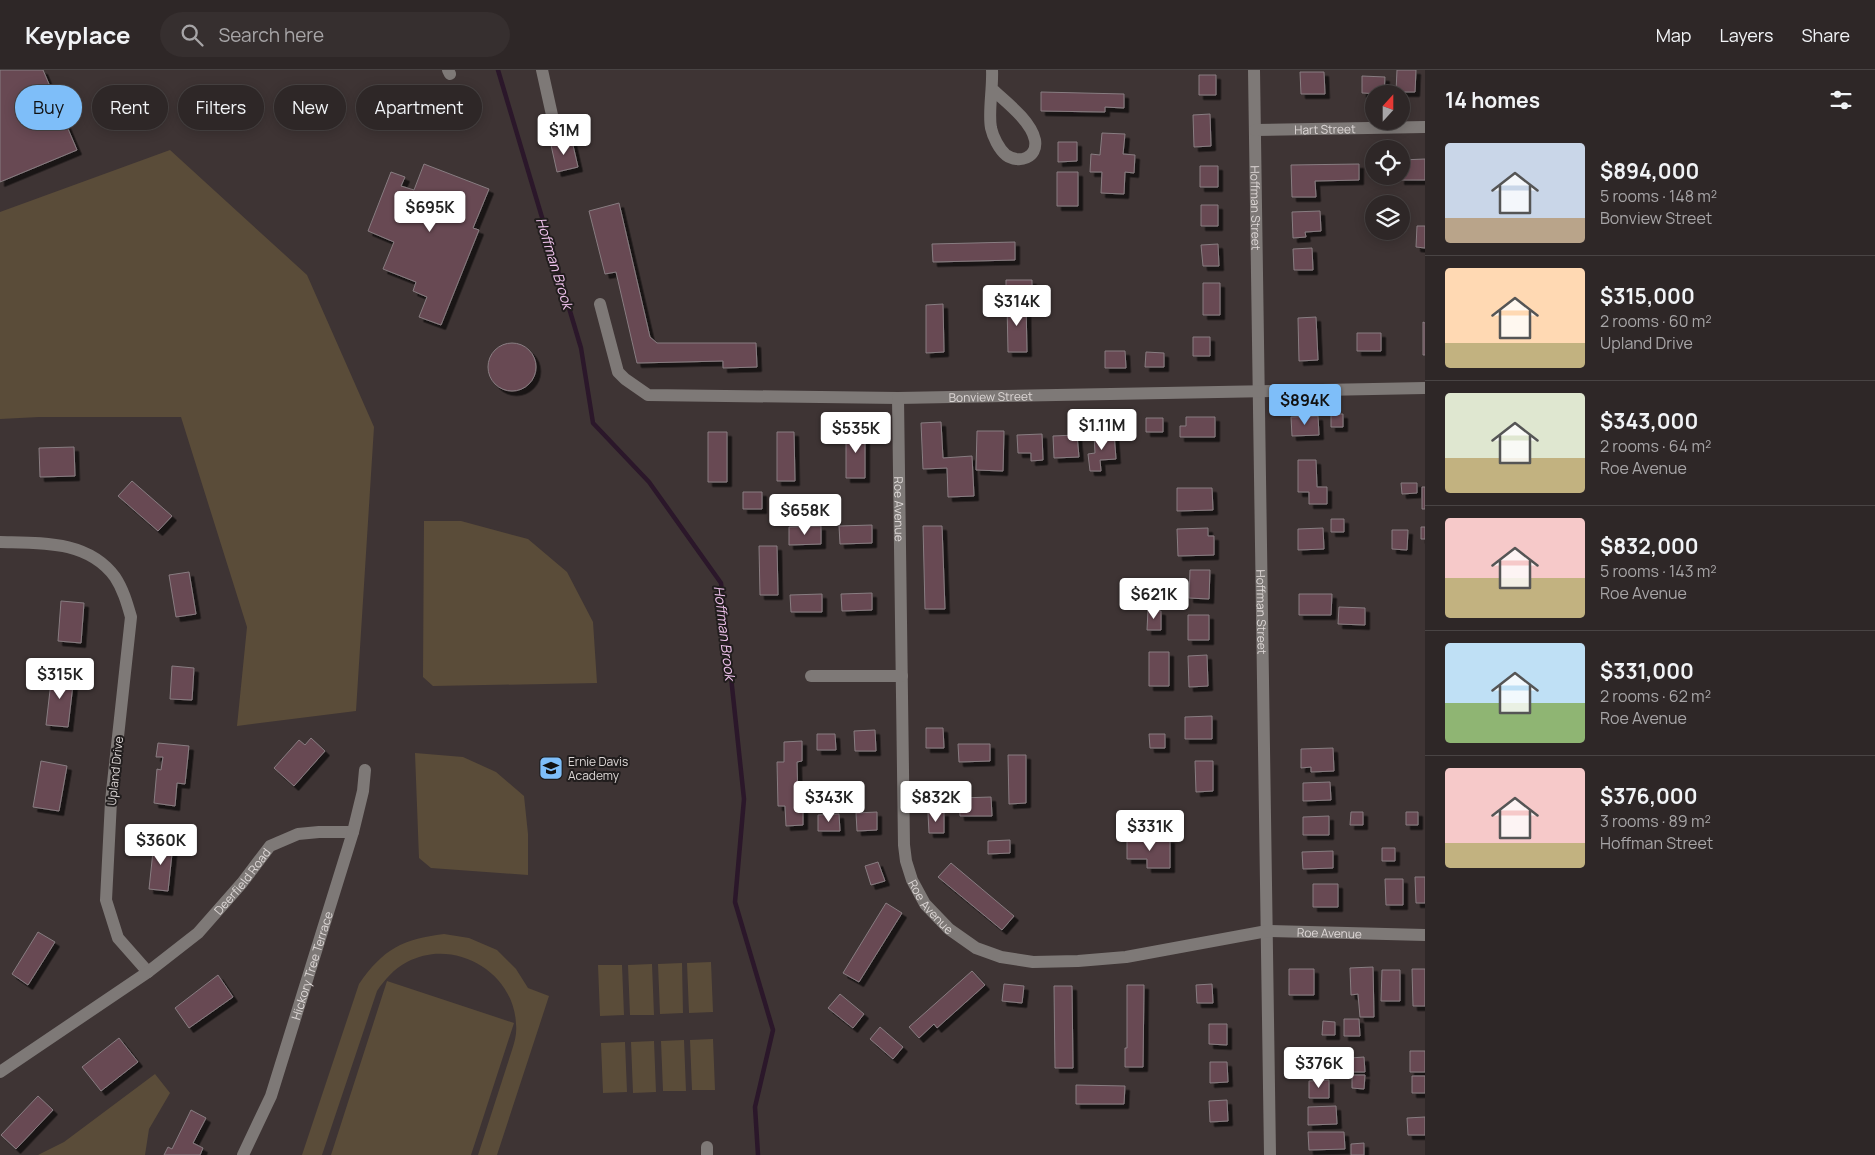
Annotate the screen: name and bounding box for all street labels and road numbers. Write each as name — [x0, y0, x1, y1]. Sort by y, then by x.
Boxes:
street label: Hart Street — [1294, 120, 1356, 138]
street label: Hoffman Street — [1247, 165, 1265, 251]
street label: Bonview Street — [948, 387, 1033, 406]
street label: Roe Avenue — [891, 476, 908, 542]
street label: Hoffman Street — [1253, 569, 1271, 655]
street label: Upland Drive — [103, 735, 127, 807]
street label: Deerfield Road — [210, 844, 274, 918]
street label: Roe Avenue — [905, 876, 957, 938]
street label: Hickory Tree Terrace — [287, 909, 336, 1022]
street label: Roe Avenue — [1297, 923, 1362, 942]

